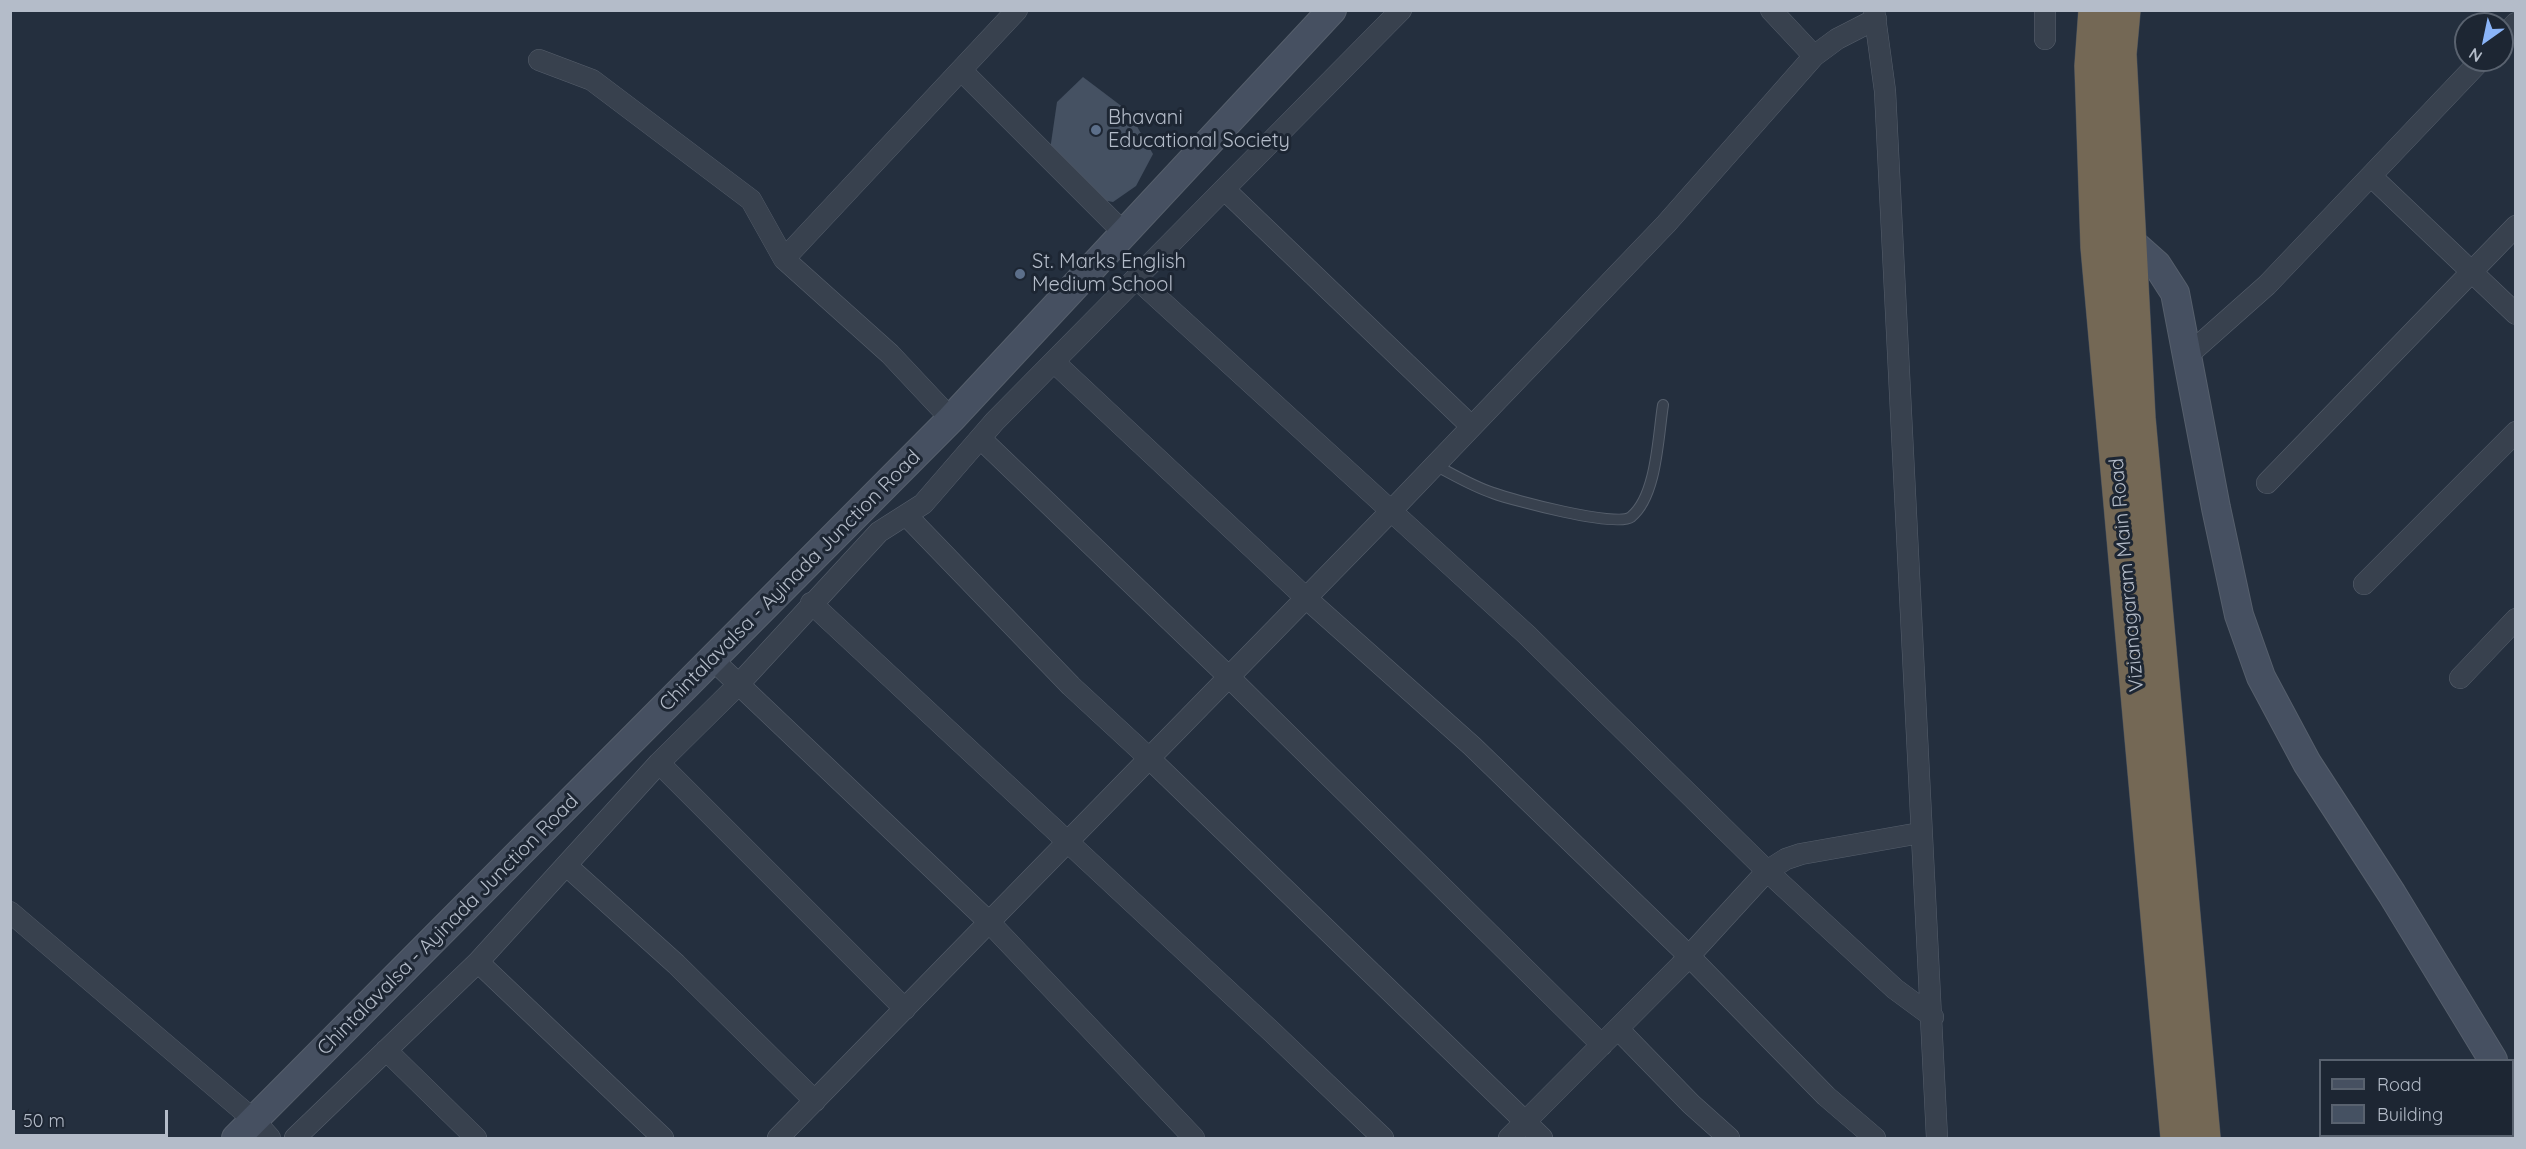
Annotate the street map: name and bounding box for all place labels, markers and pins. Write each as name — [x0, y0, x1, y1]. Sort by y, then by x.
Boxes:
place label: Bhavani Educational Society — [1108, 106, 1290, 153]
marker: Bhavani Educational Society — [1089, 123, 1103, 137]
place label: St. Marks English Medium School — [1032, 250, 1186, 297]
marker: St. Marks English Medium School — [1013, 267, 1027, 281]

